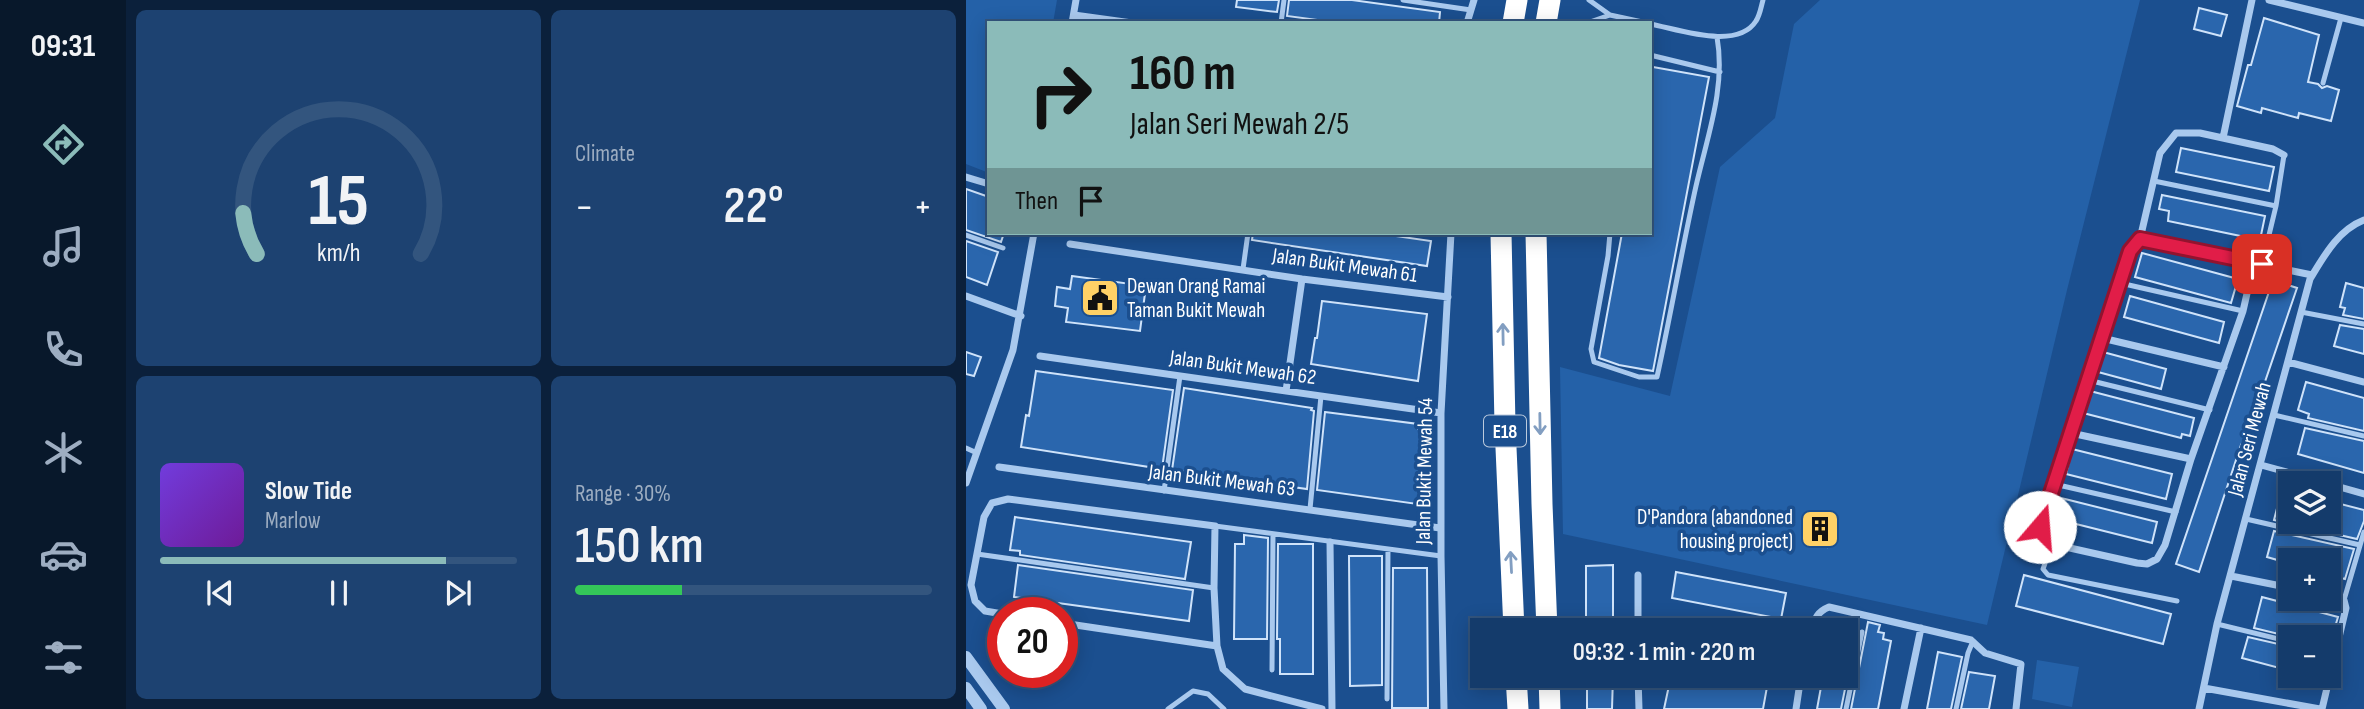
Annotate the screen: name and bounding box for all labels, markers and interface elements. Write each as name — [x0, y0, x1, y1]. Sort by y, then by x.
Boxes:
text: 09:31 — [31, 27, 95, 66]
text: 160 m — [1130, 45, 1236, 104]
icon: right — [1015, 49, 1106, 140]
text: Jalan Seri Mewah 2/5 — [1130, 105, 1349, 144]
icon: directions — [39, 120, 88, 169]
text: Climate — [575, 140, 635, 168]
text: 15 — [308, 158, 369, 246]
text: 22° — [723, 175, 784, 238]
icon: arrive — [1072, 182, 1110, 220]
text: − — [575, 185, 594, 230]
text: + — [913, 185, 932, 230]
text: Then — [1015, 186, 1058, 217]
icon: music — [39, 222, 88, 271]
pin — [2232, 234, 2292, 294]
text: km/h — [317, 238, 360, 269]
street label: Jalan Bukit Mewah 61 — [1270, 243, 1420, 288]
icon: arrive — [2243, 245, 2281, 283]
place label: Dewan Orang Ramai Taman Bukit Mewah — [1127, 274, 1265, 323]
public building icon: Dewan Orang Ramai Taman Bukit Mewah — [1079, 277, 1121, 319]
one-way arrow — [1496, 323, 1510, 346]
icon: phone — [39, 325, 88, 374]
street label: Jalan Bukit Mewah 62 — [1167, 345, 1318, 390]
street label: Jalan Seri Mewah — [2222, 379, 2277, 500]
street label: Jalan Bukit Mewah 54 — [1411, 397, 1438, 545]
one-way arrow — [1533, 412, 1547, 435]
road number: E18 — [1484, 416, 1526, 446]
icon: climate — [39, 428, 88, 477]
street label: Jalan Bukit Mewah 63 — [1146, 459, 1297, 502]
map controls — [2278, 471, 2341, 688]
button: layers — [2278, 471, 2341, 534]
text: Slow Tide — [265, 476, 352, 507]
text: Range · 30% — [575, 480, 671, 508]
position arrow — [2003, 490, 2077, 564]
place label: D'Pandora (abandoned housing project) — [1637, 505, 1793, 554]
text: Marlow — [265, 507, 321, 535]
building icon: D'Pandora (abandoned housing project) — [1799, 508, 1841, 550]
text: 150 km — [575, 515, 704, 578]
icon: car — [39, 530, 88, 579]
button: + — [2278, 548, 2341, 611]
one-way arrow — [1504, 551, 1517, 574]
icon: previous — [201, 574, 239, 612]
icon: pause — [320, 574, 358, 612]
icon: next — [439, 574, 477, 612]
speed limit sign: 20 — [987, 597, 1078, 688]
button: − — [2278, 625, 2341, 688]
icon: filters — [39, 633, 88, 682]
text: 09:32 · 1 min · 220 m — [1573, 637, 1755, 668]

